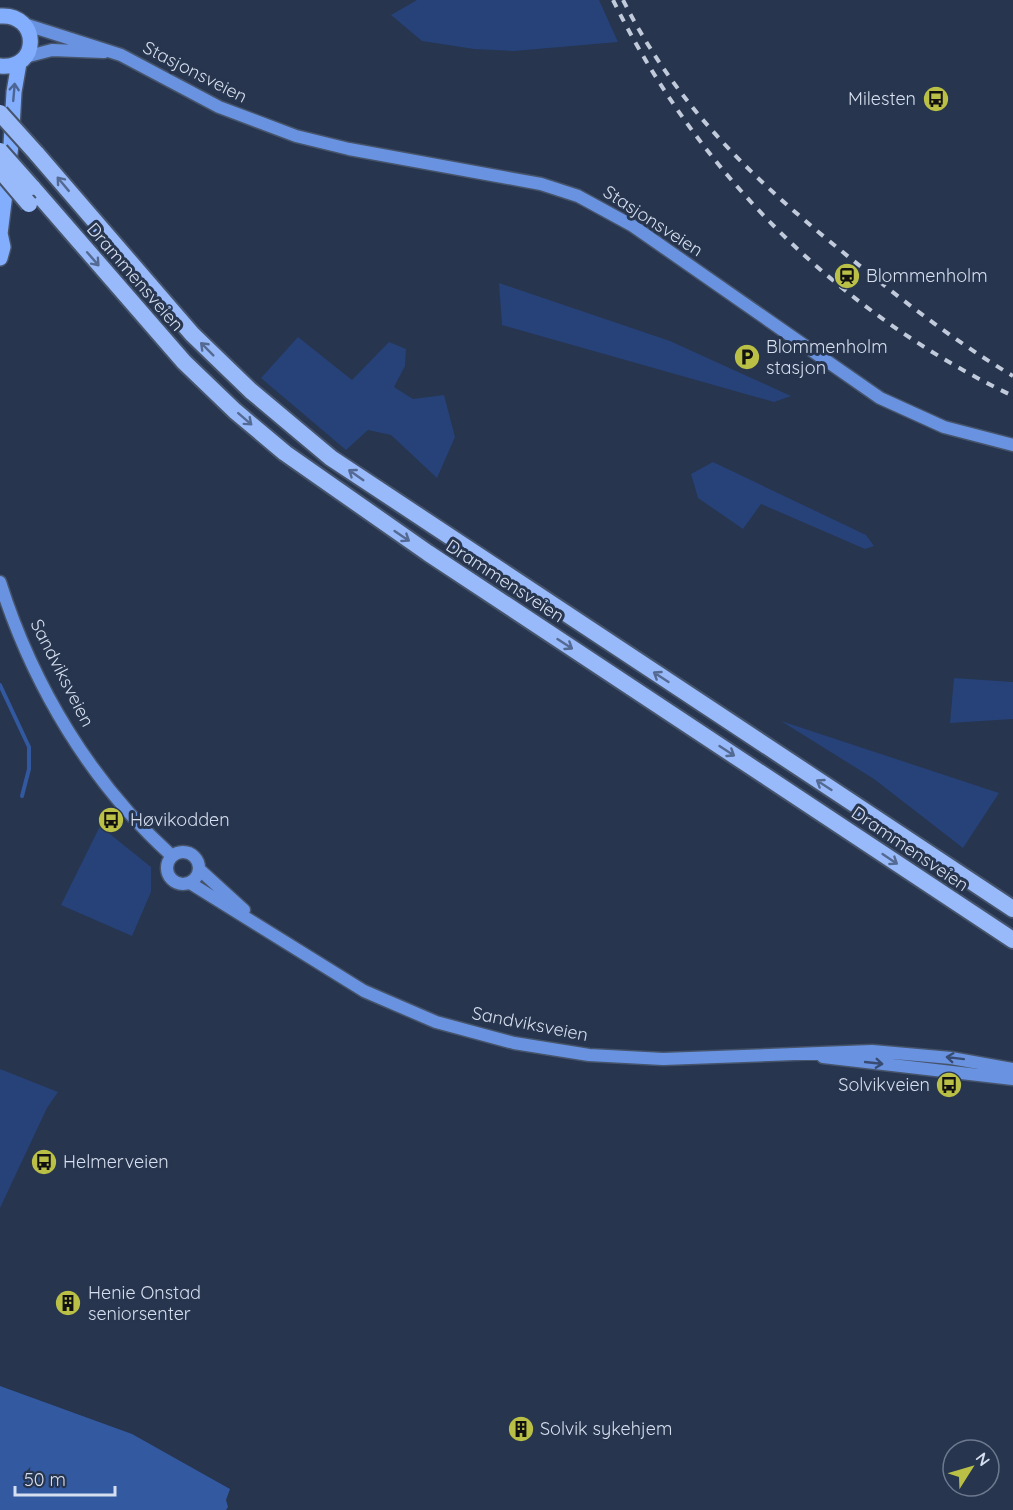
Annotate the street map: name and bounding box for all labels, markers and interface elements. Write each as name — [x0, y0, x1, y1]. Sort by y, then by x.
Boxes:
street label: Stasjonsveien — [139, 35, 251, 108]
one-way arrow — [9, 82, 20, 102]
bus stop icon: Milesten — [921, 84, 951, 114]
place label: Milesten — [848, 87, 916, 110]
one-way arrow — [56, 177, 70, 192]
street label: Stasjonsveien — [599, 180, 707, 261]
street label: Drammensveien — [82, 218, 189, 336]
one-way arrow — [87, 251, 100, 267]
station icon: Blommenholm — [832, 261, 862, 291]
place label: Blommenholm — [866, 264, 988, 287]
place label: Blommenholm stasjon — [766, 335, 888, 379]
one-way arrow — [199, 342, 214, 357]
parking icon: Blommenholm stasjon — [732, 342, 762, 372]
one-way arrow — [237, 412, 252, 426]
one-way arrow — [348, 469, 365, 481]
one-way arrow — [394, 530, 410, 542]
street label: Drammensveien — [442, 534, 569, 627]
street label: Sandviksveien — [25, 615, 99, 730]
one-way arrow — [556, 638, 573, 650]
one-way arrow — [653, 671, 670, 683]
one-way arrow — [719, 745, 735, 757]
one-way arrow — [816, 778, 833, 790]
street label: Drammensveien — [847, 801, 973, 896]
bus stop icon: Høvikodden — [96, 805, 126, 835]
place label: Høvikodden — [130, 808, 230, 831]
one-way arrow — [881, 853, 898, 865]
street label: Sandviksveien — [470, 1001, 590, 1046]
one-way arrow — [946, 1053, 966, 1064]
one-way arrow — [864, 1058, 884, 1069]
bus stop icon: Solvikveien — [934, 1070, 964, 1100]
place label: Solvikveien — [838, 1073, 930, 1096]
bus stop icon: Helmerveien — [29, 1147, 59, 1177]
place label: Helmerveien — [63, 1150, 169, 1173]
place label: Henie Onstad seniorsenter — [88, 1281, 201, 1325]
building icon: Henie Onstad seniorsenter — [53, 1288, 83, 1318]
building icon: Solvik sykehjem — [506, 1414, 536, 1444]
place label: Solvik sykehjem — [540, 1417, 672, 1440]
north arrow — [941, 1438, 1001, 1498]
text: N — [971, 1448, 995, 1470]
scale bar — [15, 1459, 116, 1497]
text: 50 m — [24, 1468, 66, 1491]

